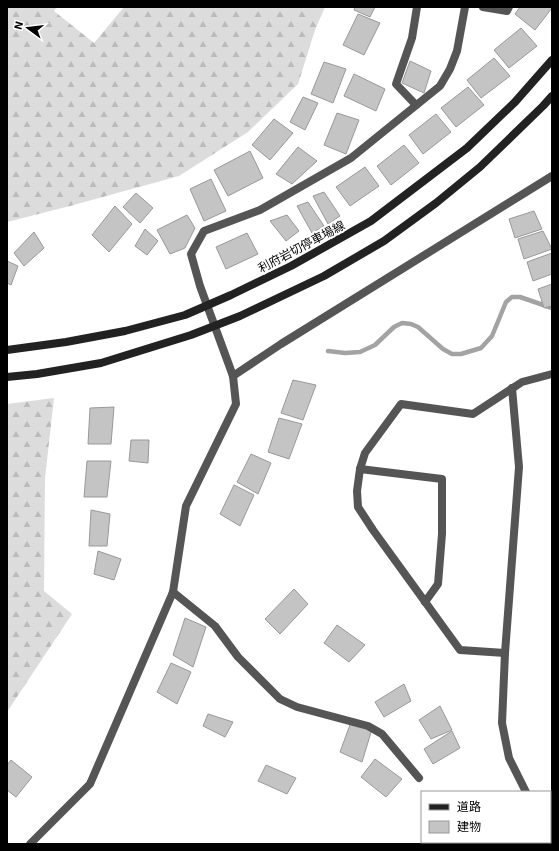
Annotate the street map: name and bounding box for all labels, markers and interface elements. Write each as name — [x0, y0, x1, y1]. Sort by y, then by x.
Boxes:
north arrow — [8, 8, 48, 48]
text: N — [11, 20, 25, 31]
street label: 利府岩切停車場線 — [255, 217, 347, 275]
legend — [421, 791, 551, 843]
text: 道路 — [457, 799, 481, 813]
text: 建物 — [457, 819, 481, 833]

